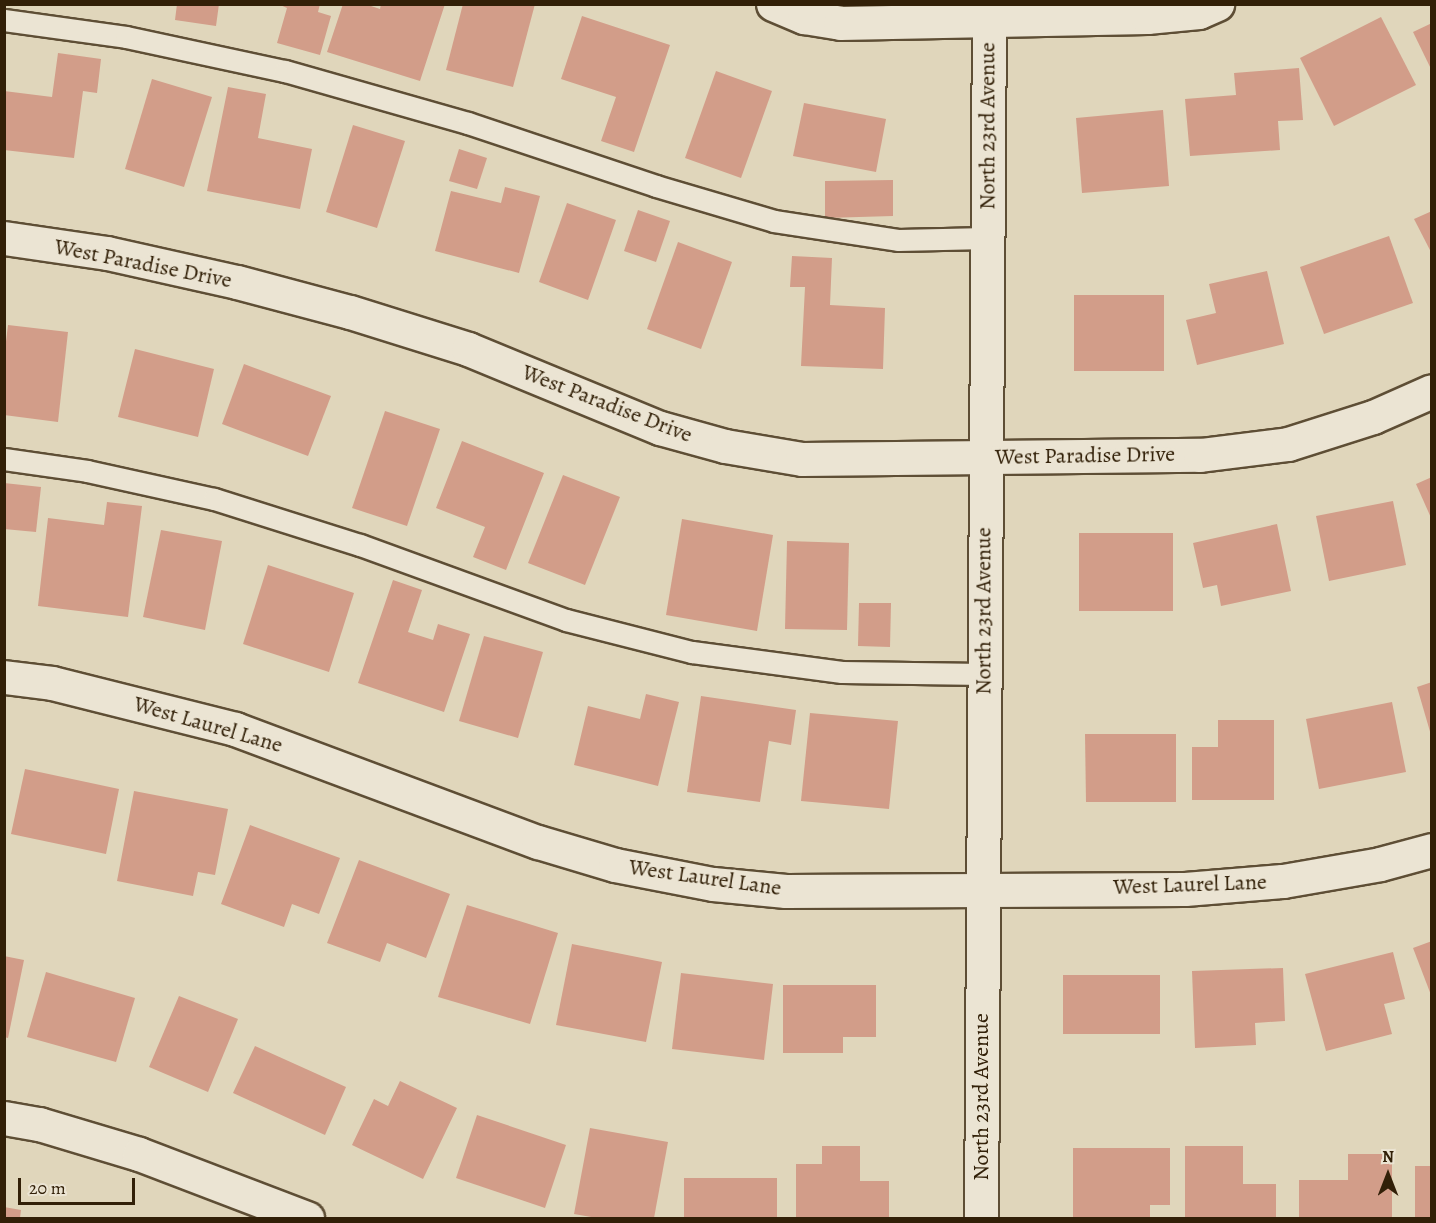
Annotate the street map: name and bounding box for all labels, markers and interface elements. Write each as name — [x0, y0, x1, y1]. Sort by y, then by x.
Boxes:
street label: North 23rd Avenue — [975, 42, 1001, 210]
street label: West Paradise Drive — [52, 234, 234, 294]
street label: West Paradise Drive — [518, 359, 696, 449]
street label: West Paradise Drive — [995, 441, 1175, 471]
street label: North 23rd Avenue — [971, 527, 997, 695]
street label: West Laurel Lane — [131, 691, 285, 759]
street label: West Laurel Lane — [627, 854, 783, 902]
street label: West Laurel Lane — [1113, 869, 1267, 901]
street label: North 23rd Avenue — [969, 1013, 995, 1181]
north arrow — [1358, 1145, 1418, 1205]
text: N — [1382, 1146, 1394, 1168]
scale bar — [21, 1166, 138, 1204]
text: 20 m — [29, 1176, 66, 1200]

